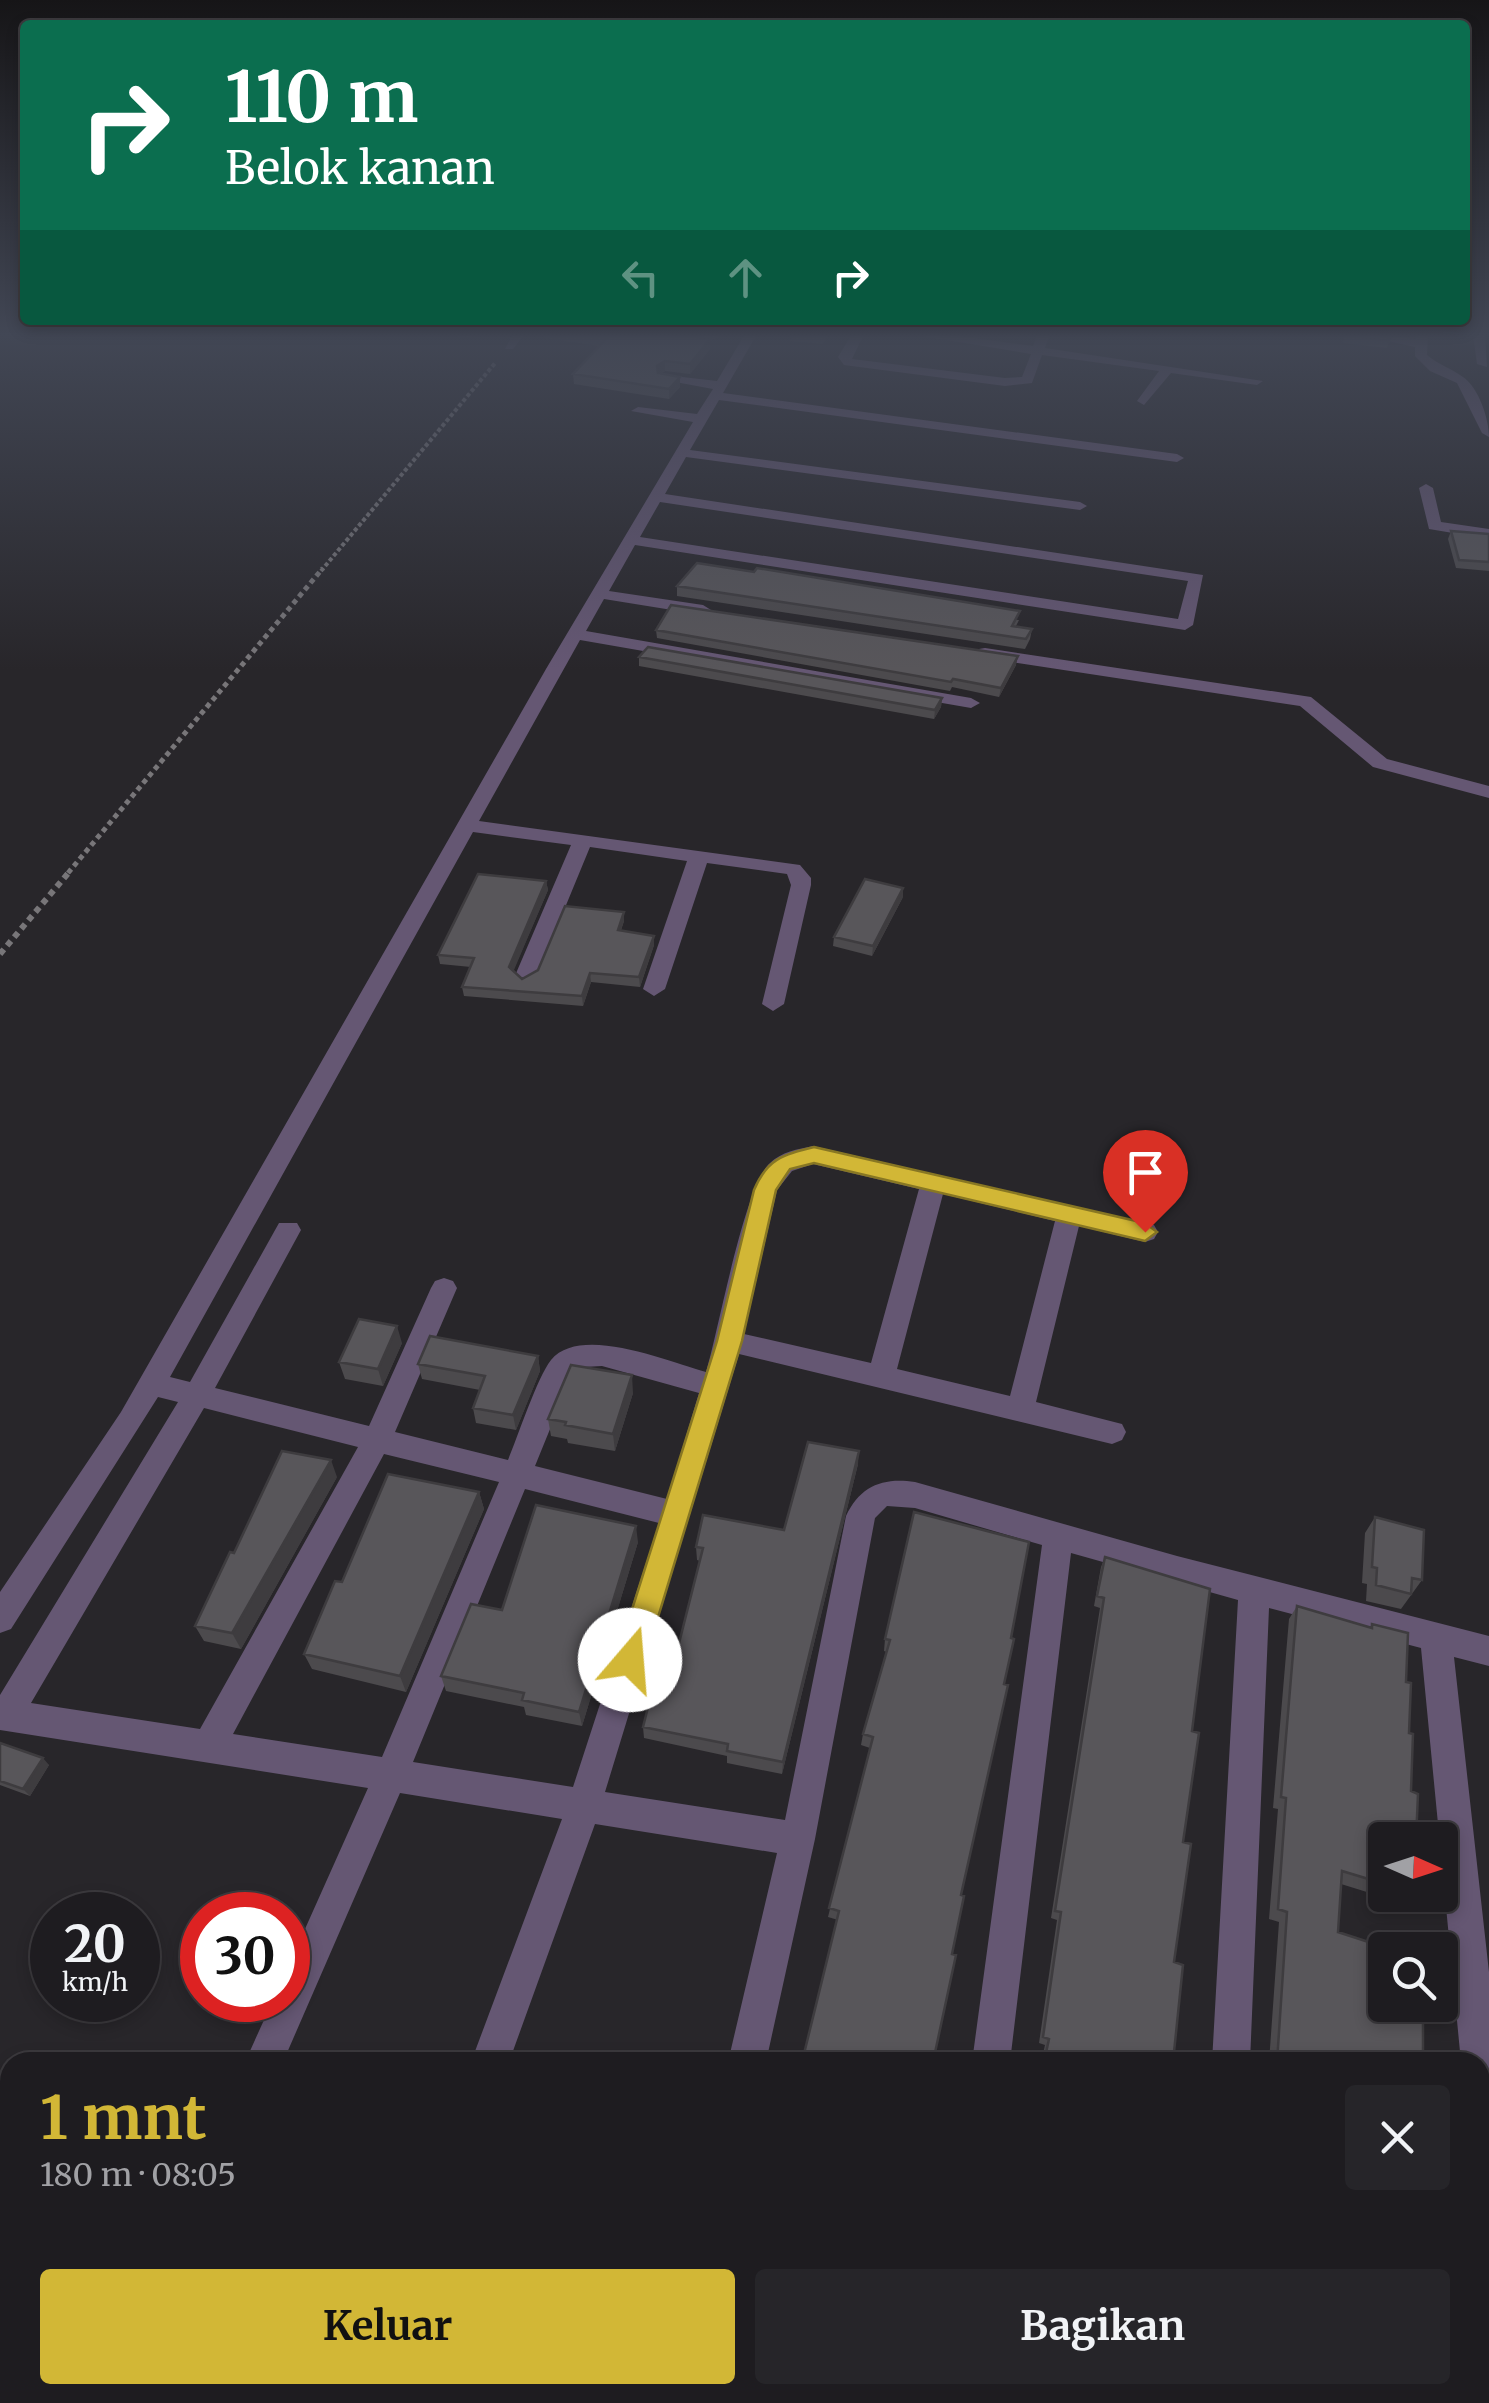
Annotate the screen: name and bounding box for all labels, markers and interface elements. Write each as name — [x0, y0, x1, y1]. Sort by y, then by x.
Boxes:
text: 110 m — [225, 53, 418, 141]
icon: right — [60, 60, 190, 190]
text: Belok kanan — [225, 140, 495, 196]
icon: left — [613, 250, 668, 305]
icon: ahead — [718, 250, 773, 305]
icon: right — [823, 250, 878, 305]
pin — [1103, 1130, 1188, 1233]
icon: arrive — [1118, 1145, 1173, 1200]
position arrow — [578, 1608, 682, 1712]
north arrow — [1368, 1822, 1458, 1912]
map controls — [1368, 1822, 1458, 2022]
speed limit sign: 30 — [180, 1892, 310, 2022]
text: 20 — [64, 1913, 126, 1976]
button: search — [1368, 1932, 1458, 2022]
text: km/h — [62, 1966, 128, 1998]
text: 1 mnt — [40, 2080, 207, 2155]
button: close — [1345, 2085, 1450, 2190]
text: 180 m · 08:05 — [40, 2155, 236, 2195]
button: Keluar — [40, 2269, 735, 2384]
button: Bagikan — [755, 2269, 1450, 2384]

